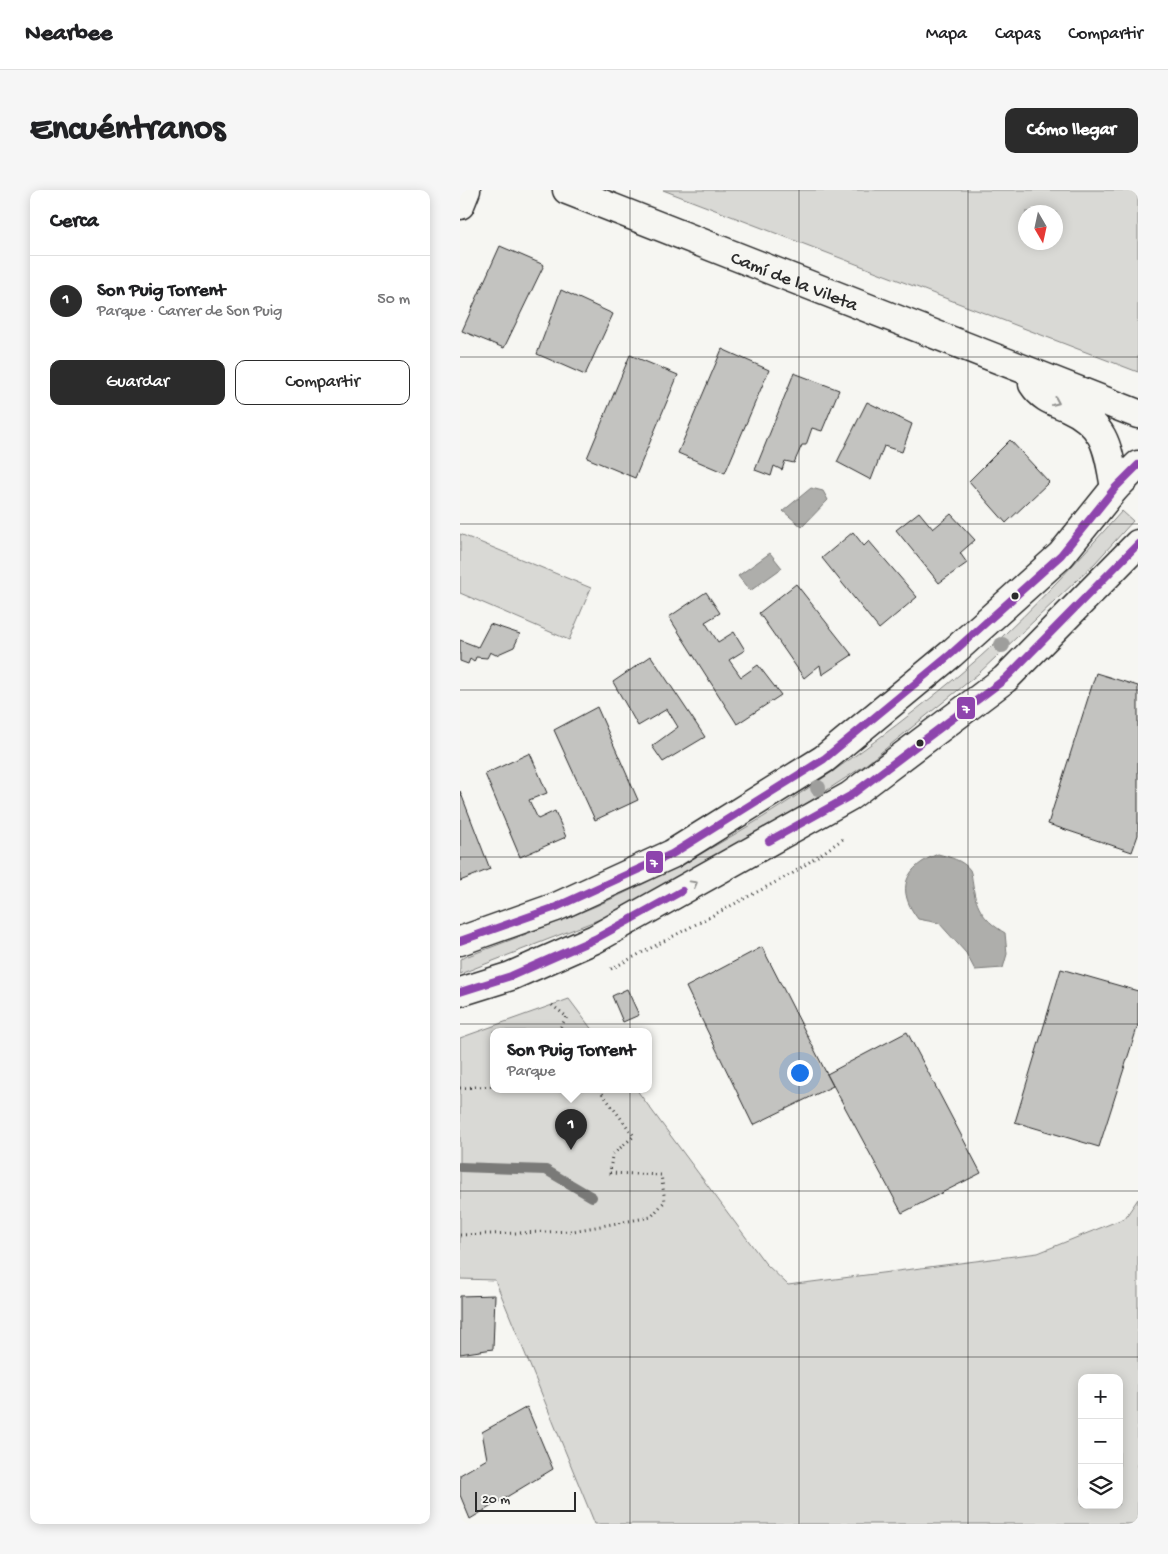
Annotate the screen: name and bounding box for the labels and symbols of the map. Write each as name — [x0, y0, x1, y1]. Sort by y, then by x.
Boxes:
north arrow — [1018, 205, 1063, 250]
street label: Camí de la Vileta — [727, 247, 862, 319]
one-way arrow — [1051, 396, 1060, 407]
unlabelled marker — [1010, 591, 1020, 601]
line badge: 7 — [956, 696, 976, 720]
text: 7 — [961, 702, 970, 719]
unlabelled marker — [915, 738, 925, 748]
line badge: 7 — [645, 850, 664, 874]
text: 7 — [649, 856, 658, 873]
one-way arrow — [689, 880, 698, 890]
your location — [787, 1060, 813, 1086]
pin: 1 — [555, 1109, 587, 1150]
scale bar — [475, 1489, 576, 1512]

